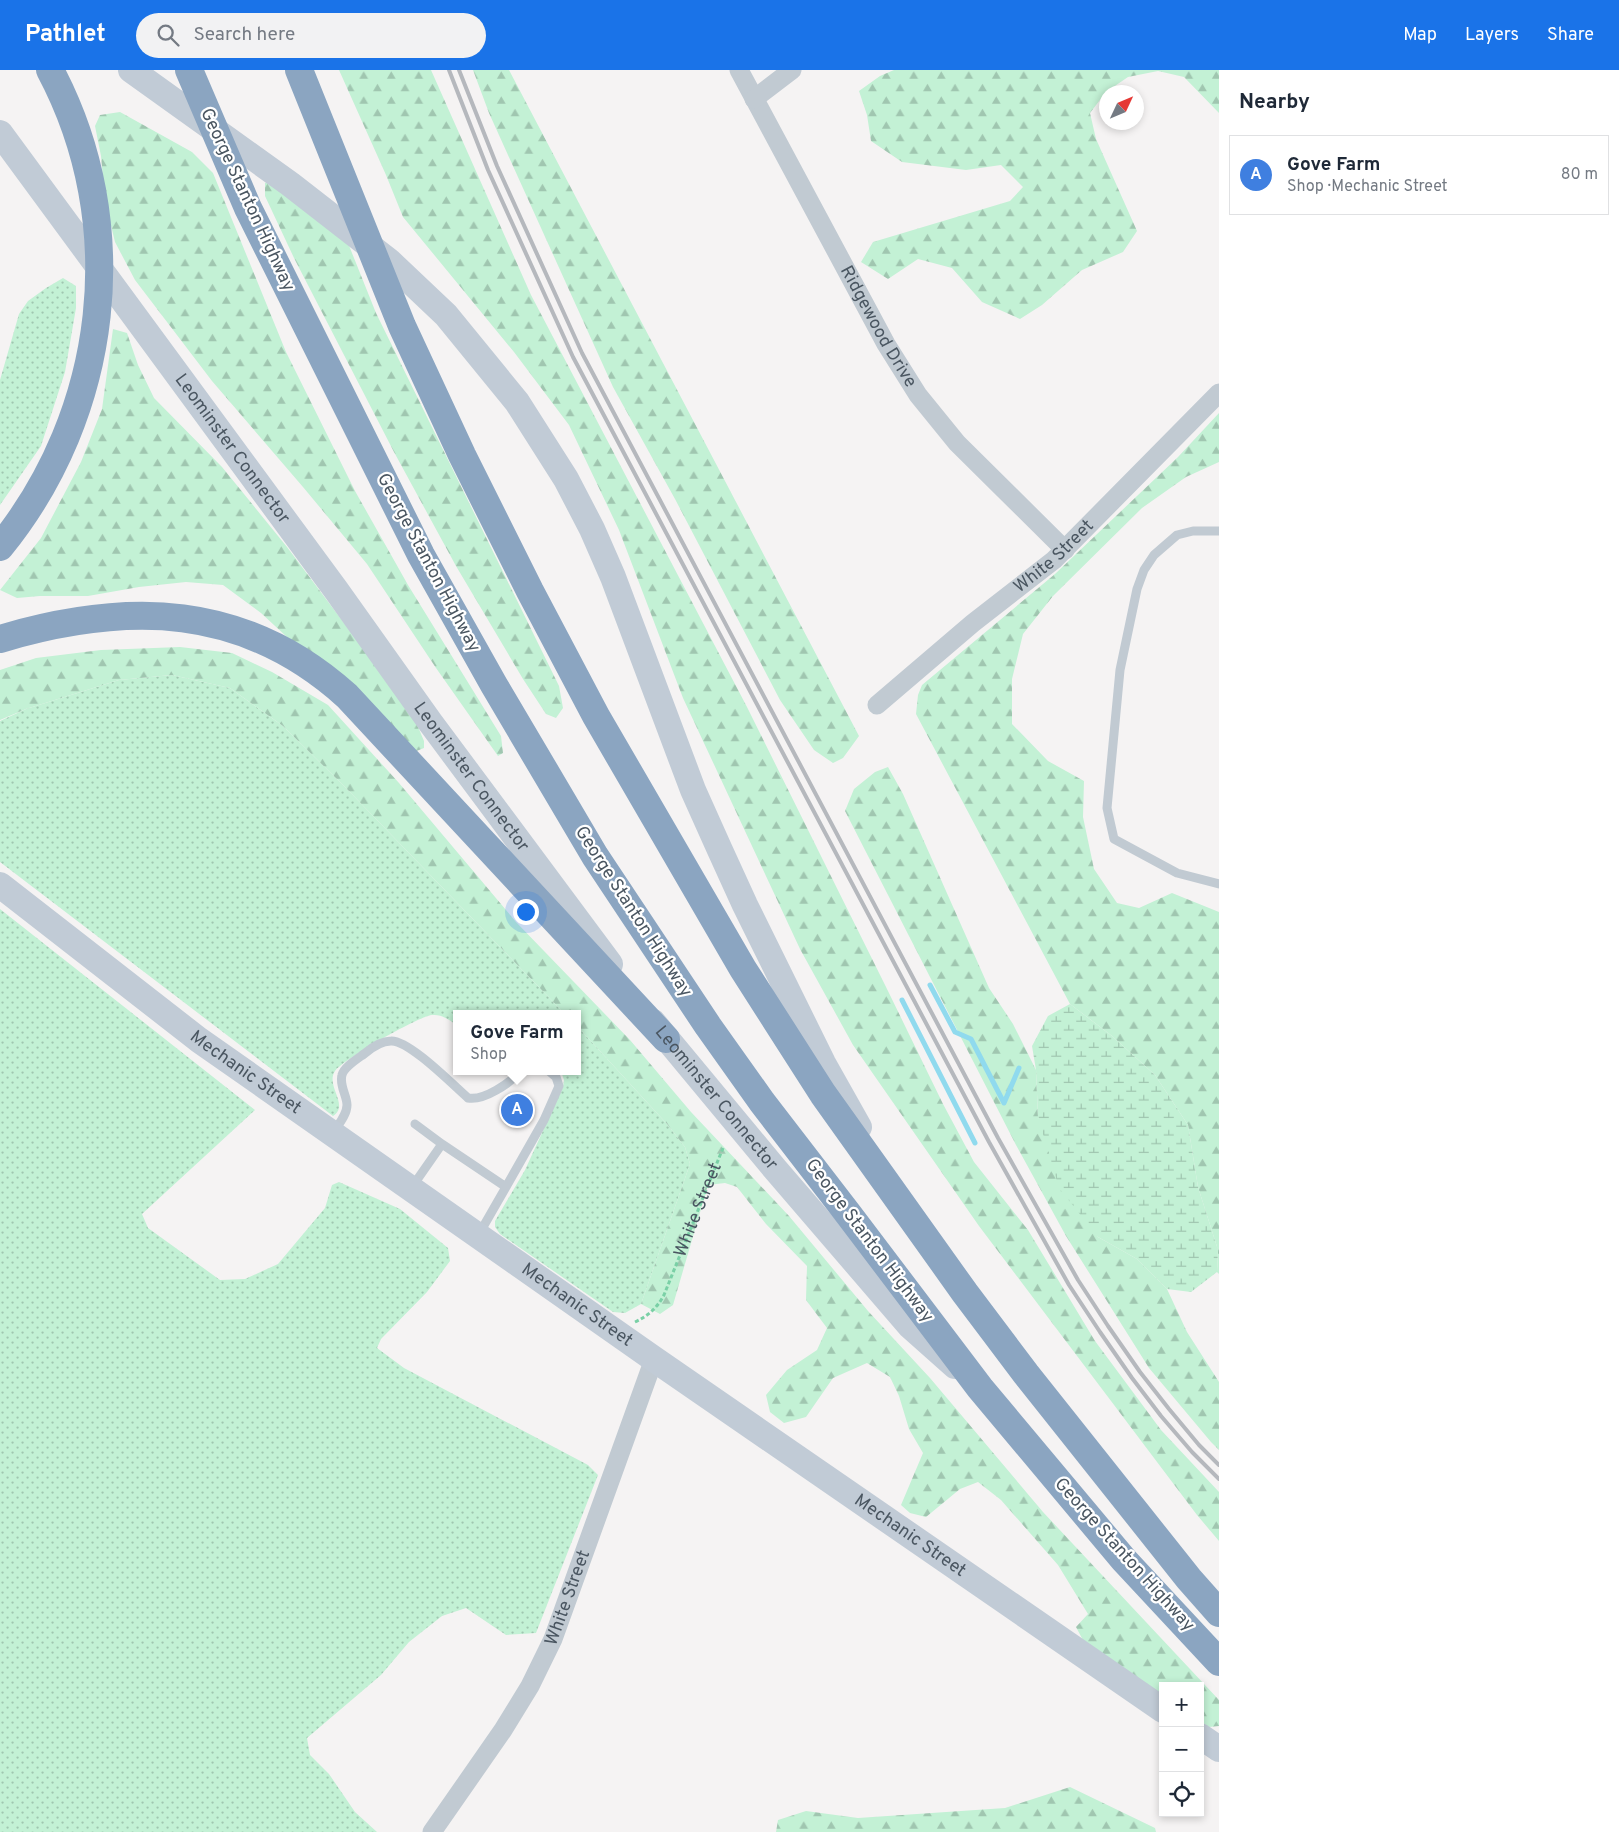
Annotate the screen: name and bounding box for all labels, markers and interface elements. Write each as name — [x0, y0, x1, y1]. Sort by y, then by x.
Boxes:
search box — [136, 13, 486, 58]
text: Pathlet — [25, 20, 106, 50]
icon: search — [154, 21, 182, 49]
text: Search here — [194, 23, 295, 47]
text: Map — [1403, 24, 1437, 47]
text: Layers — [1465, 24, 1519, 47]
text: Share — [1547, 24, 1594, 47]
north arrow — [1099, 85, 1144, 130]
text: Nearby — [1239, 89, 1310, 116]
street label: George Stanton Highway — [194, 105, 300, 295]
text: Gove Farm — [1287, 153, 1380, 177]
text: A — [1250, 165, 1262, 185]
text: 80 m — [1561, 165, 1598, 185]
text: Shop · Mechanic Street — [1287, 177, 1448, 197]
street label: Ridgewood Drive — [835, 262, 922, 392]
street label: Leominster Connector — [169, 369, 295, 529]
street label: George Stanton Highway — [371, 470, 485, 656]
street label: White Street — [1009, 515, 1099, 598]
street label: Leominster Connector — [408, 698, 534, 857]
street label: George Stanton Highway — [569, 822, 697, 1002]
your location — [513, 899, 539, 925]
popup — [453, 1010, 581, 1075]
text: Gove Farm — [470, 1021, 564, 1045]
street label: Leominster Connector — [650, 1021, 783, 1175]
street label: Mechanic Street — [185, 1026, 306, 1120]
text: Shop — [470, 1045, 507, 1065]
pin: A — [501, 1091, 533, 1129]
street label: George Stanton Highway — [800, 1154, 938, 1328]
street label: White Street — [669, 1159, 727, 1261]
street label: Mechanic Street — [517, 1258, 637, 1352]
street label: George Stanton Highway — [1049, 1473, 1199, 1637]
street label: Mechanic Street — [850, 1489, 971, 1582]
street label: White Street — [540, 1547, 596, 1649]
map controls — [1159, 1682, 1204, 1817]
button: + — [1159, 1682, 1204, 1727]
button: − — [1159, 1727, 1204, 1772]
button: locate — [1159, 1772, 1204, 1817]

